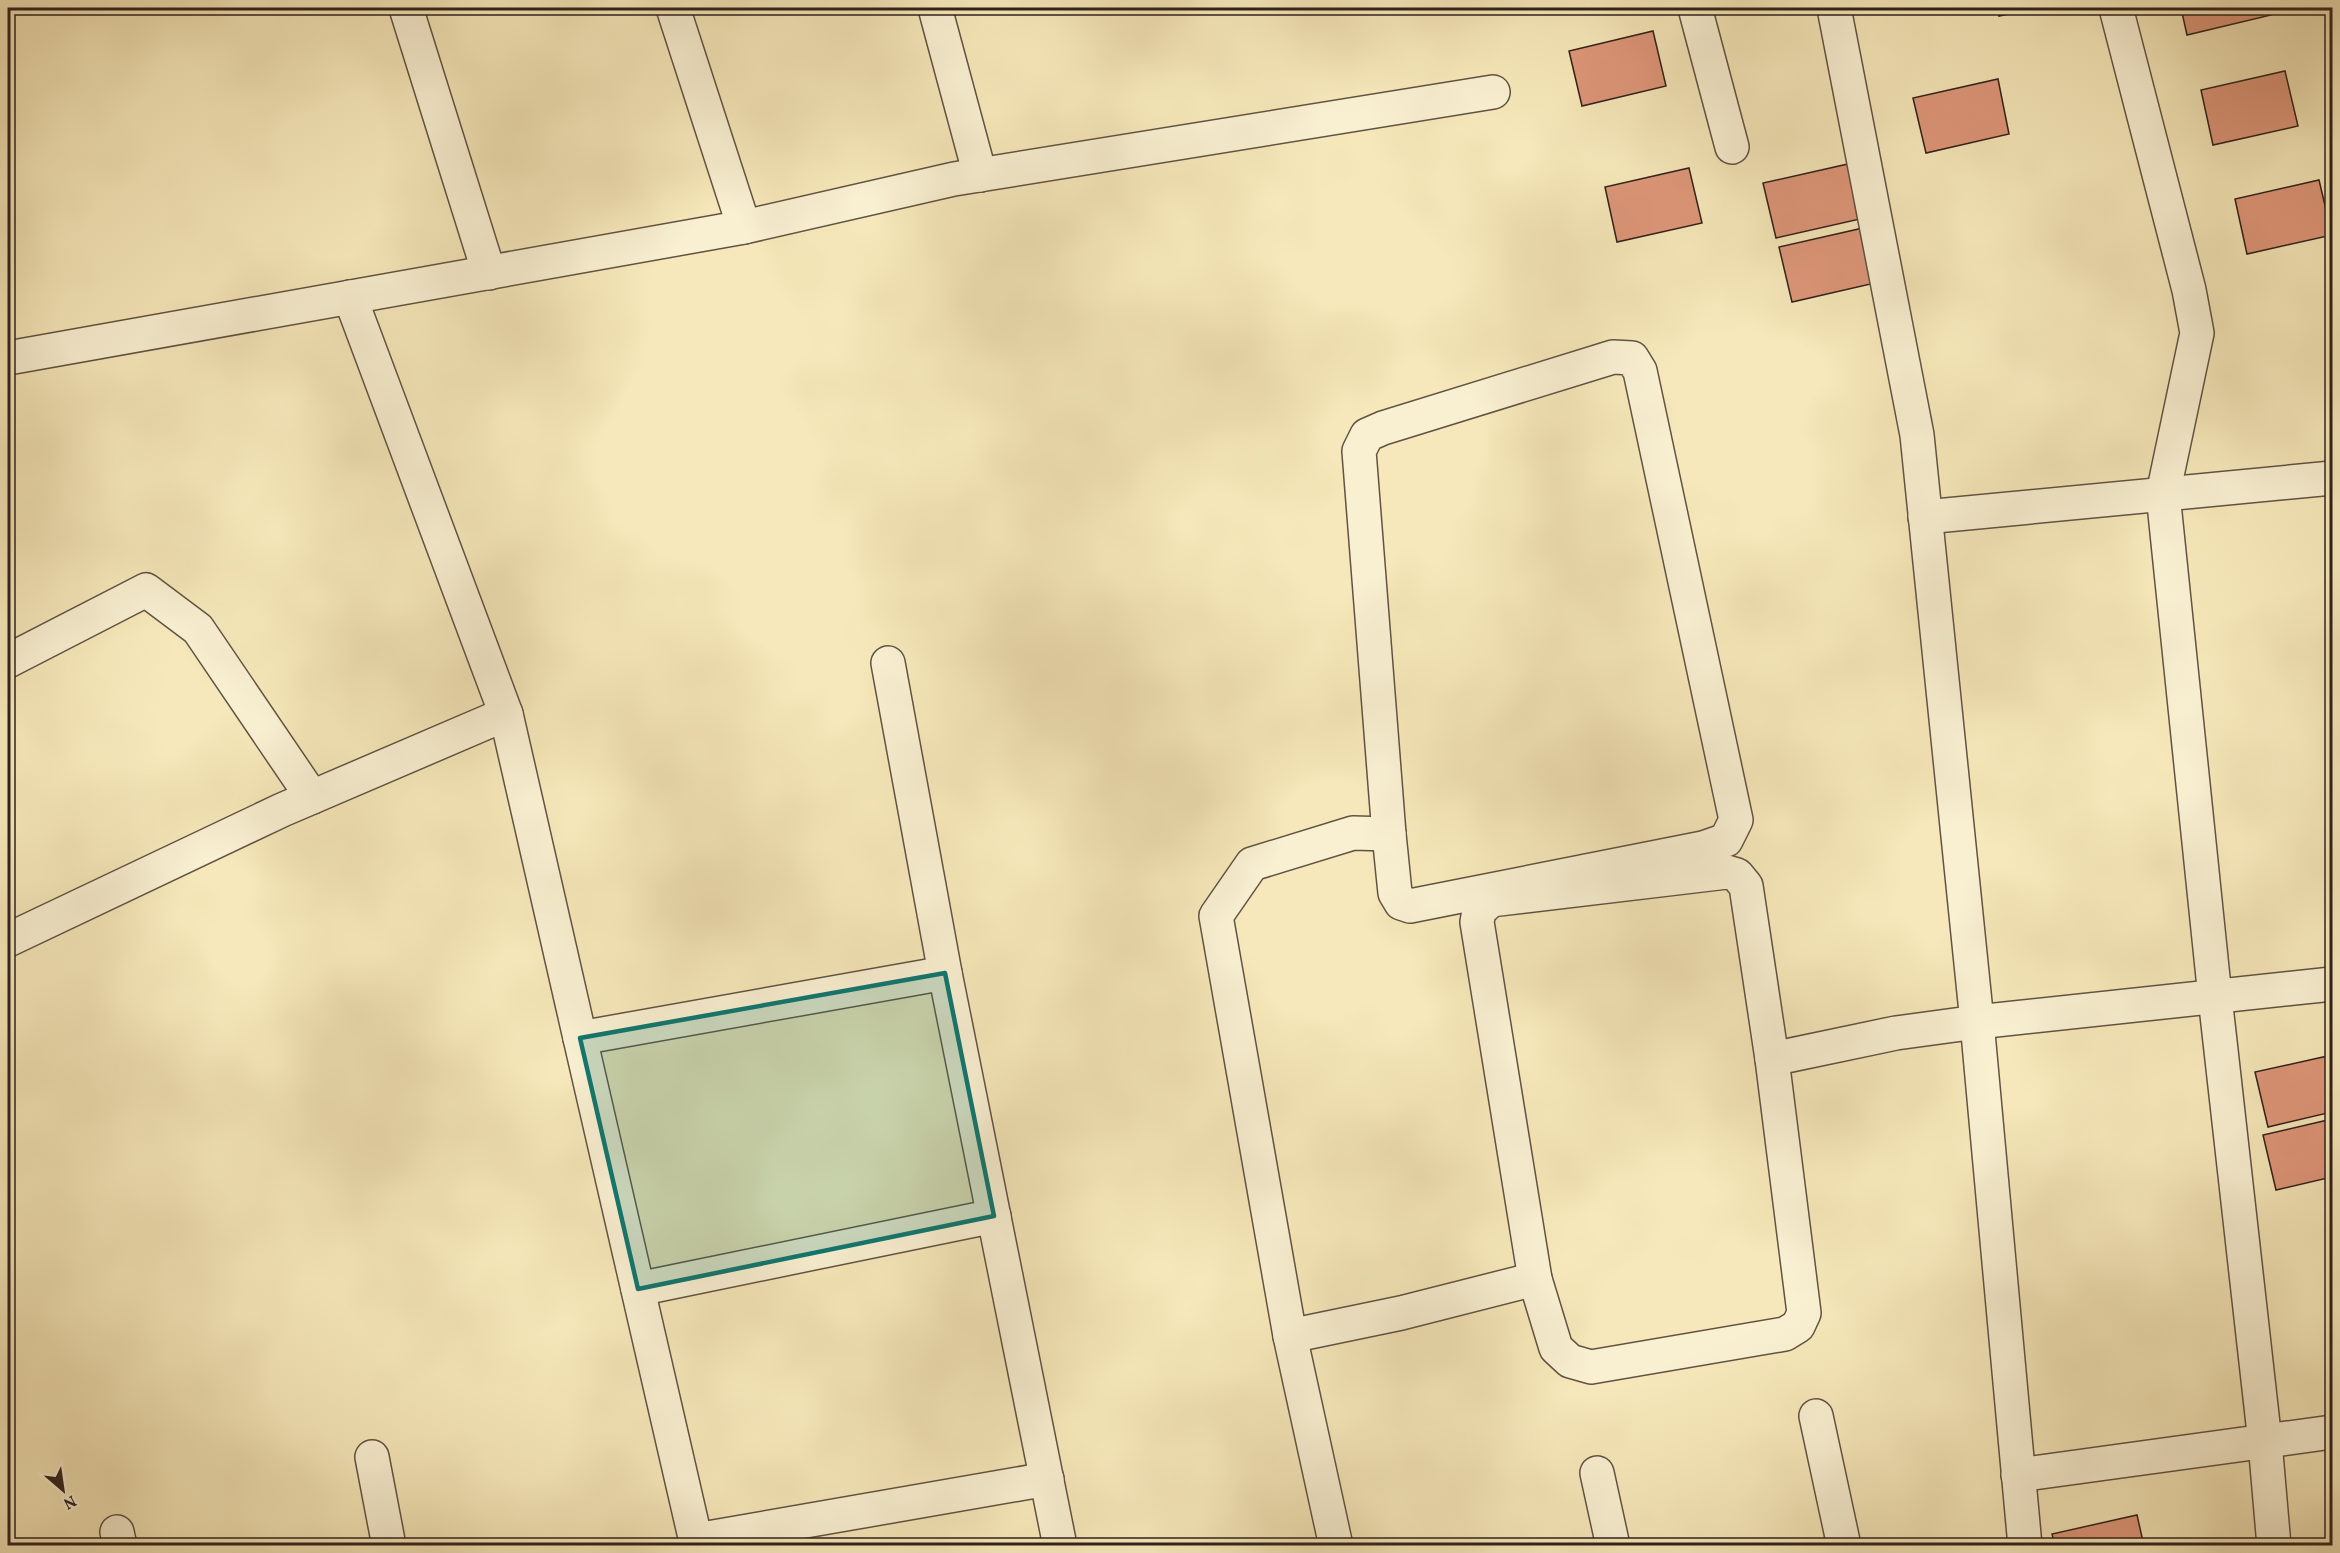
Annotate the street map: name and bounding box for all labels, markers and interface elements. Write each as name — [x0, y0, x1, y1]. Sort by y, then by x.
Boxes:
north arrow — [33, 1460, 93, 1520]
text: N — [59, 1489, 80, 1514]

